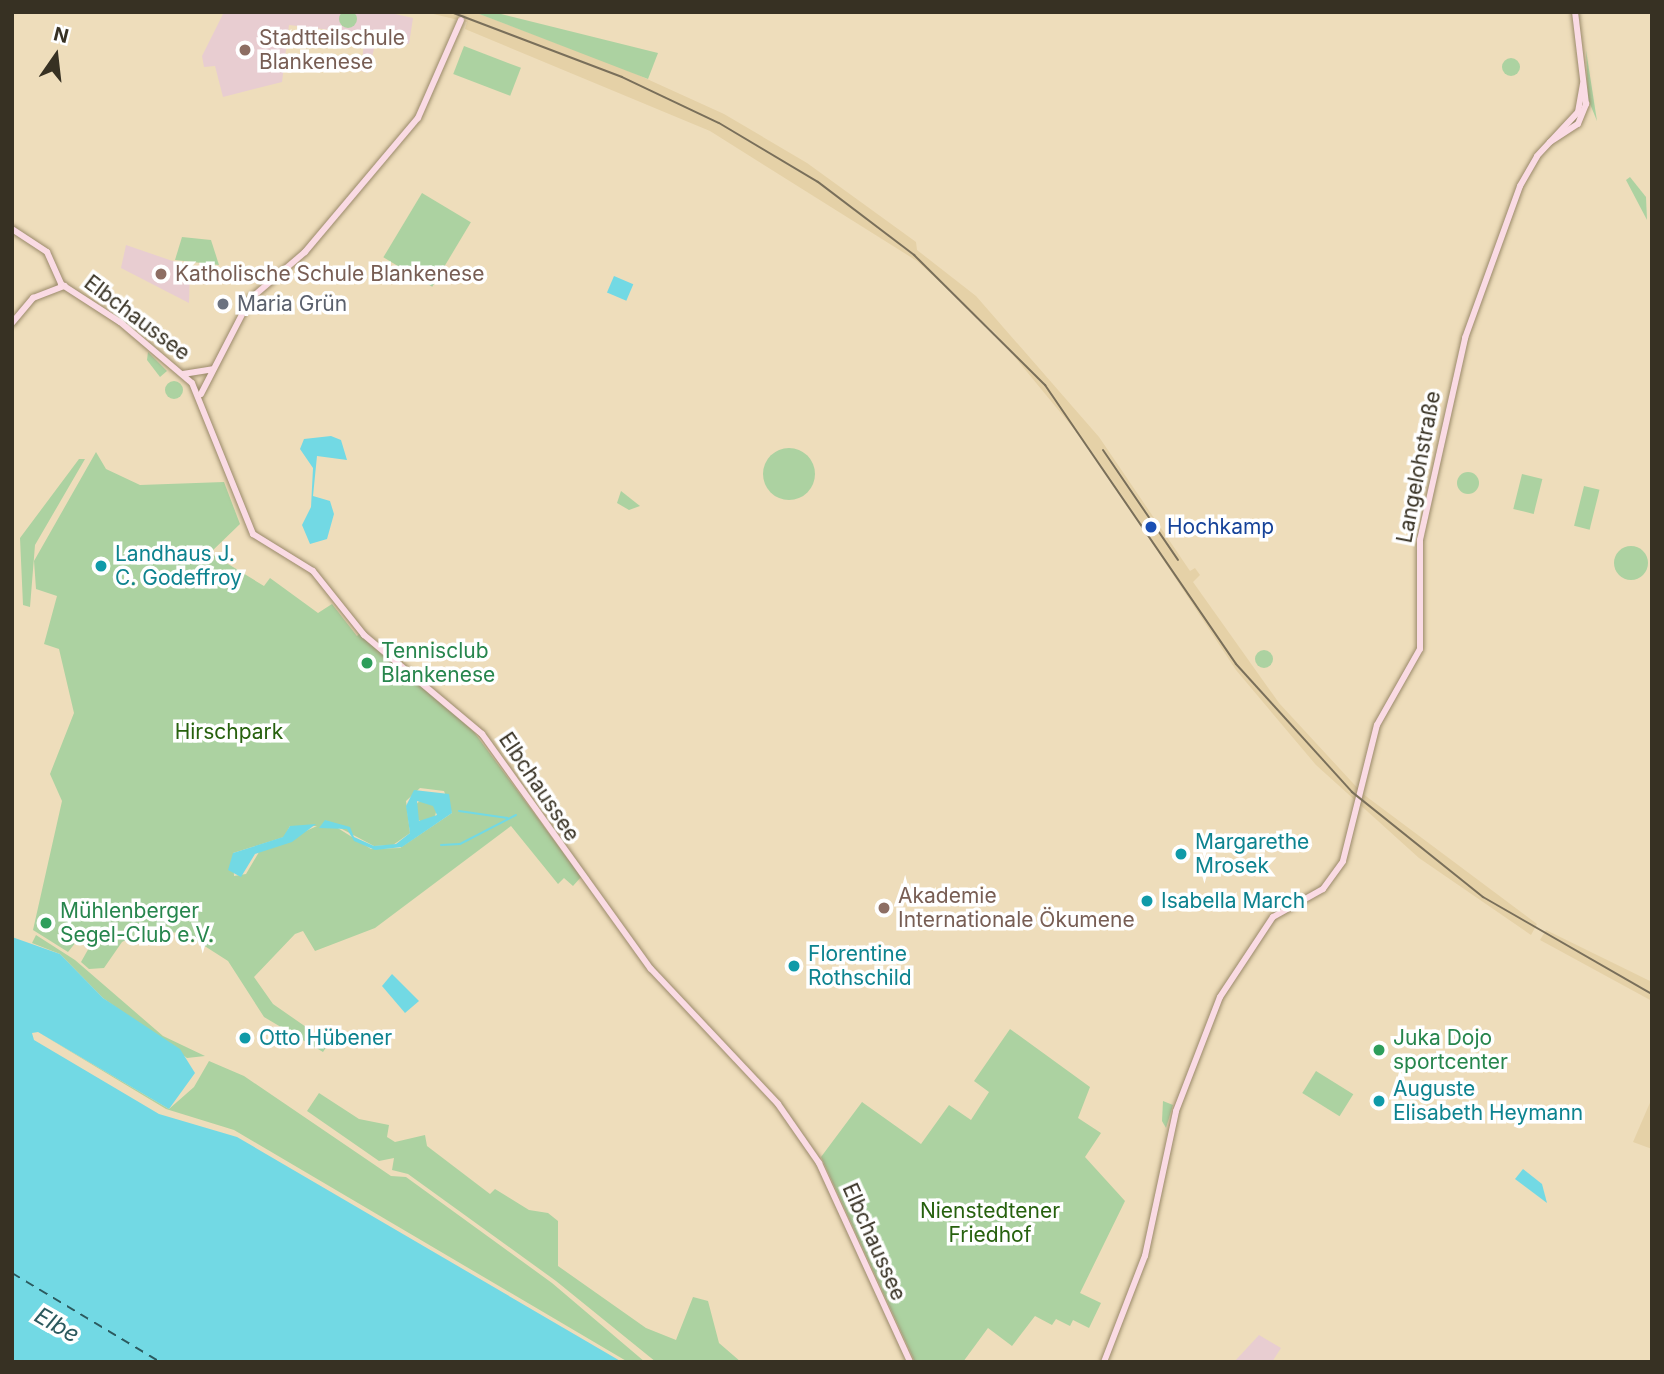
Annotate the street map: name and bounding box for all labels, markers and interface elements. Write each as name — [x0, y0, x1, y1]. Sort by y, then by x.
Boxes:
north arrow — [21, 21, 91, 91]
text: N — [51, 22, 71, 48]
place label: Stadtteilschule Blankenese — [259, 25, 405, 75]
marker: Stadtteilschule Blankenese — [237, 42, 253, 58]
place label: Katholische Schule Blankenese — [175, 261, 484, 287]
marker: Katholische Schule Blankenese — [153, 266, 169, 282]
street label: Elbchaussee — [79, 270, 195, 366]
place label: Maria Grün — [237, 291, 347, 317]
marker: Maria Grün — [215, 296, 231, 312]
street label: Langelohstraße — [1392, 389, 1446, 545]
place label: Hochkamp — [1167, 514, 1274, 540]
marker: Hochkamp — [1141, 517, 1161, 537]
place label: Landhaus J. C. Godeffroy — [115, 541, 242, 591]
marker: Landhaus J. C. Godeffroy — [93, 558, 109, 574]
place label: Tennisclub Blankenese — [381, 638, 495, 688]
marker: Tennisclub Blankenese — [359, 655, 375, 671]
park label: Hirschpark — [175, 719, 283, 745]
street label: Elbchaussee — [493, 728, 585, 846]
place label: Margarethe Mrosek — [1195, 829, 1309, 879]
marker: Margarethe Mrosek — [1173, 846, 1189, 862]
place label: Akademie Internationale Ökumene — [898, 883, 1135, 933]
place label: Isabella March — [1161, 888, 1305, 914]
marker: Isabella March — [1139, 893, 1155, 909]
place label: Mühlenberger Segel-Club e.V. — [60, 898, 214, 948]
marker: Akademie Internationale Ökumene — [876, 900, 892, 916]
marker: Mühlenberger Segel-Club e.V. — [38, 915, 54, 931]
place label: Florentine Rothschild — [808, 941, 912, 991]
marker: Florentine Rothschild — [786, 958, 802, 974]
place label: Otto Hübener — [259, 1025, 392, 1051]
place label: Juka Dojo sportcenter — [1393, 1025, 1508, 1075]
marker: Otto Hübener — [237, 1030, 253, 1046]
marker: Juka Dojo sportcenter — [1371, 1042, 1387, 1058]
place label: Auguste Elisabeth Heymann — [1393, 1076, 1583, 1126]
marker: Auguste Elisabeth Heymann — [1371, 1093, 1387, 1109]
street label: Elbchaussee — [837, 1179, 911, 1305]
park label: Nienstedtener Friedhof — [920, 1198, 1060, 1248]
water label: Elbe — [30, 1301, 84, 1349]

